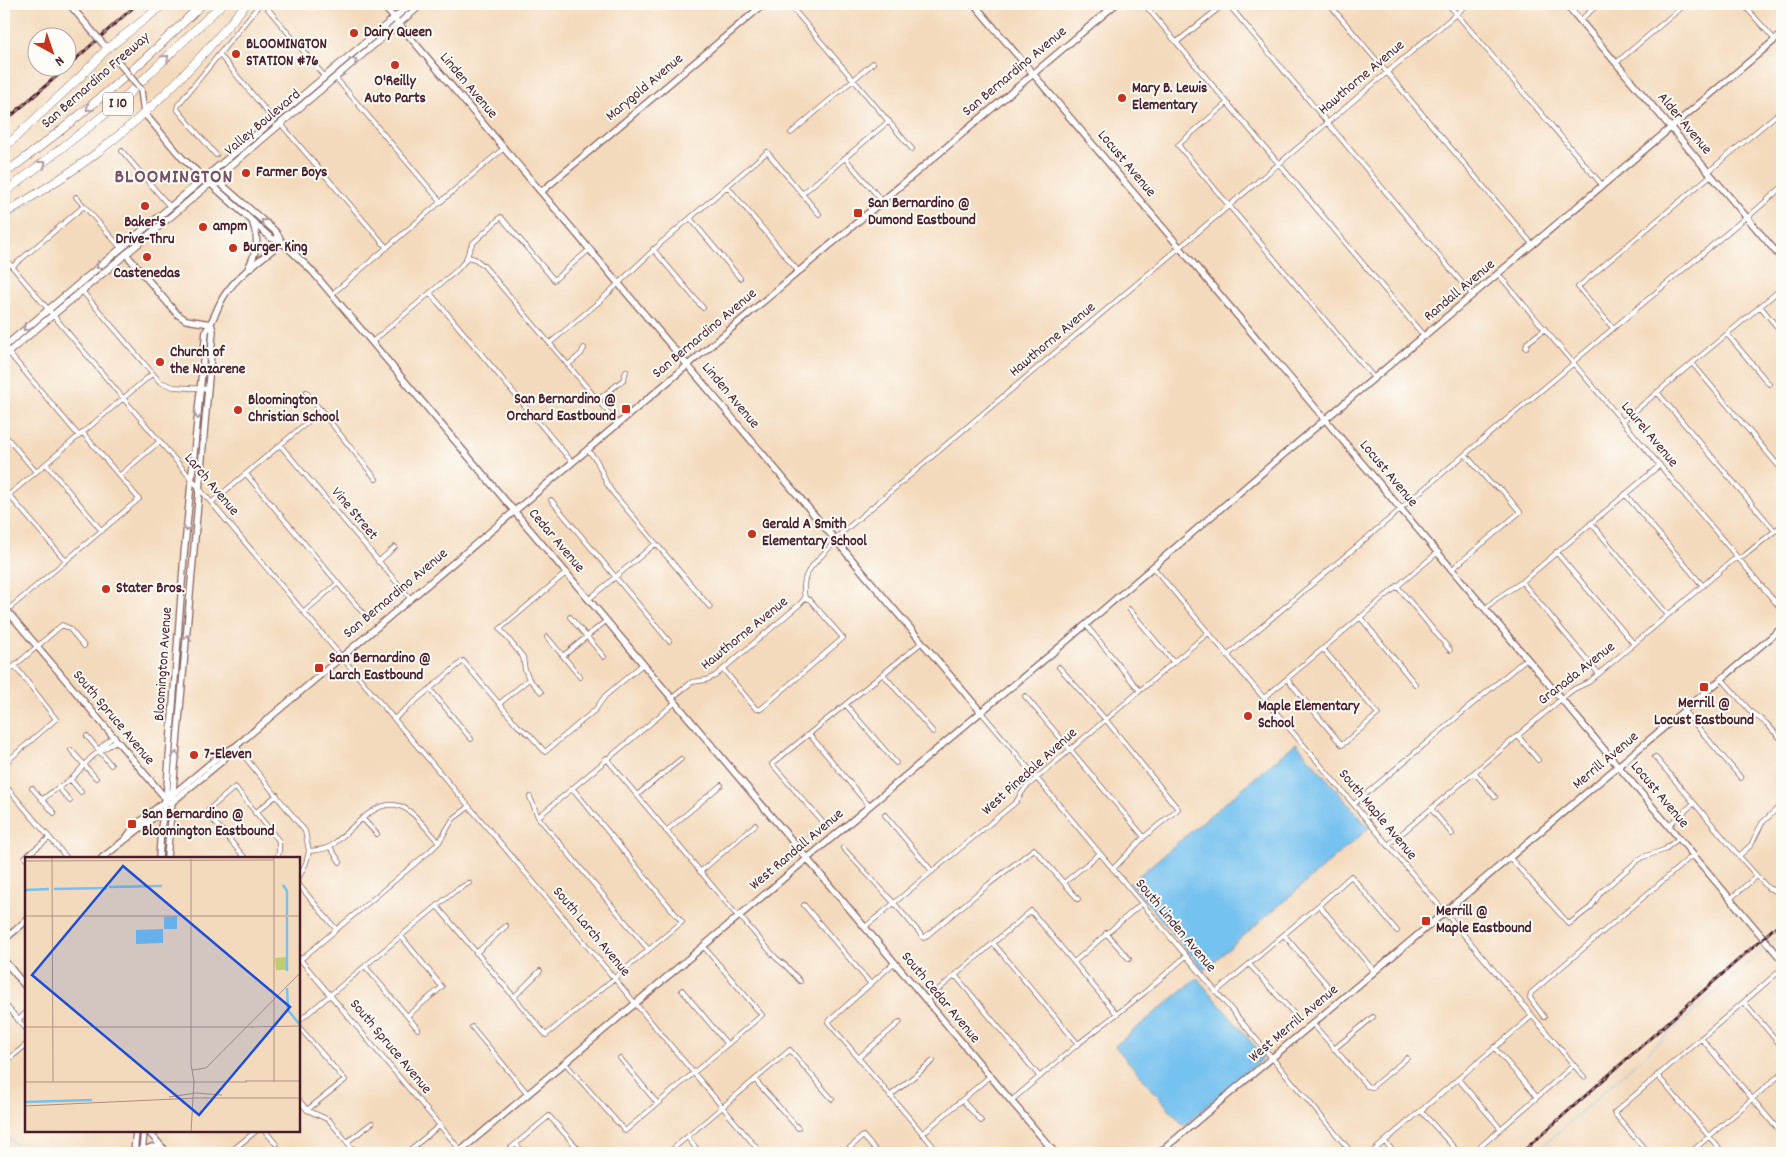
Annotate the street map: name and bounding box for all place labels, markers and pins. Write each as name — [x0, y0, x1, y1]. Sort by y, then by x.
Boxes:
place label: Dairy Queen — [364, 22, 432, 44]
marker: Dairy Queen — [348, 27, 360, 39]
place label: BLOOMINGTON STATION #76 — [246, 34, 327, 73]
marker: BLOOMINGTON STATION #76 — [230, 48, 242, 60]
marker: O'Reilly Auto Parts — [389, 59, 401, 71]
place label: O'Reilly Auto Parts — [364, 71, 426, 110]
place label: Mary B. Lewis Elementary — [1132, 78, 1207, 117]
marker: Mary B. Lewis Elementary — [1116, 92, 1128, 104]
place label: Farmer Boys — [256, 162, 327, 184]
marker: Farmer Boys — [240, 167, 252, 179]
place label: San Bernardino @ Dumond Eastbound — [868, 193, 976, 232]
marker: Baker's Drive-Thru — [139, 200, 151, 212]
marker: San Bernardino @ Dumond Eastbound — [852, 207, 864, 219]
place label: Baker's Drive-Thru — [116, 212, 175, 251]
place label: ampm — [213, 216, 248, 238]
marker: ampm — [197, 221, 209, 233]
place label: Burger King — [243, 237, 308, 259]
marker: Burger King — [227, 242, 239, 254]
marker: Castenedas — [141, 251, 153, 263]
place label: Castenedas — [114, 263, 180, 285]
place label: Church of the Nazarene — [170, 342, 246, 381]
marker: Church of the Nazarene — [154, 356, 166, 368]
place label: San Bernardino @ Orchard Eastbound — [507, 389, 616, 428]
place label: Bloomington Christian School — [248, 390, 339, 429]
marker: San Bernardino @ Orchard Eastbound — [620, 403, 632, 415]
marker: Bloomington Christian School — [232, 404, 244, 416]
place label: Gerald A Smith Elementary School — [762, 514, 867, 553]
marker: Gerald A Smith Elementary School — [746, 528, 758, 540]
place label: Stater Bros. — [116, 578, 185, 600]
marker: Stater Bros. — [100, 583, 112, 595]
place label: San Bernardino @ Larch Eastbound — [329, 648, 431, 687]
marker: San Bernardino @ Larch Eastbound — [313, 662, 325, 674]
marker: Merrill @ Locust Eastbound — [1698, 681, 1710, 693]
place label: Merrill @ Locust Eastbound — [1654, 693, 1754, 732]
place label: Maple Elementary School — [1258, 696, 1360, 735]
marker: Maple Elementary School — [1242, 710, 1254, 722]
place label: 7-Eleven — [204, 744, 252, 766]
marker: 7-Eleven — [188, 749, 200, 761]
place label: San Bernardino @ Bloomington Eastbound — [142, 804, 274, 843]
marker: San Bernardino @ Bloomington Eastbound — [126, 818, 138, 830]
place label: Merrill @ Maple Eastbound — [1436, 901, 1532, 940]
marker: Merrill @ Maple Eastbound — [1420, 915, 1432, 927]

